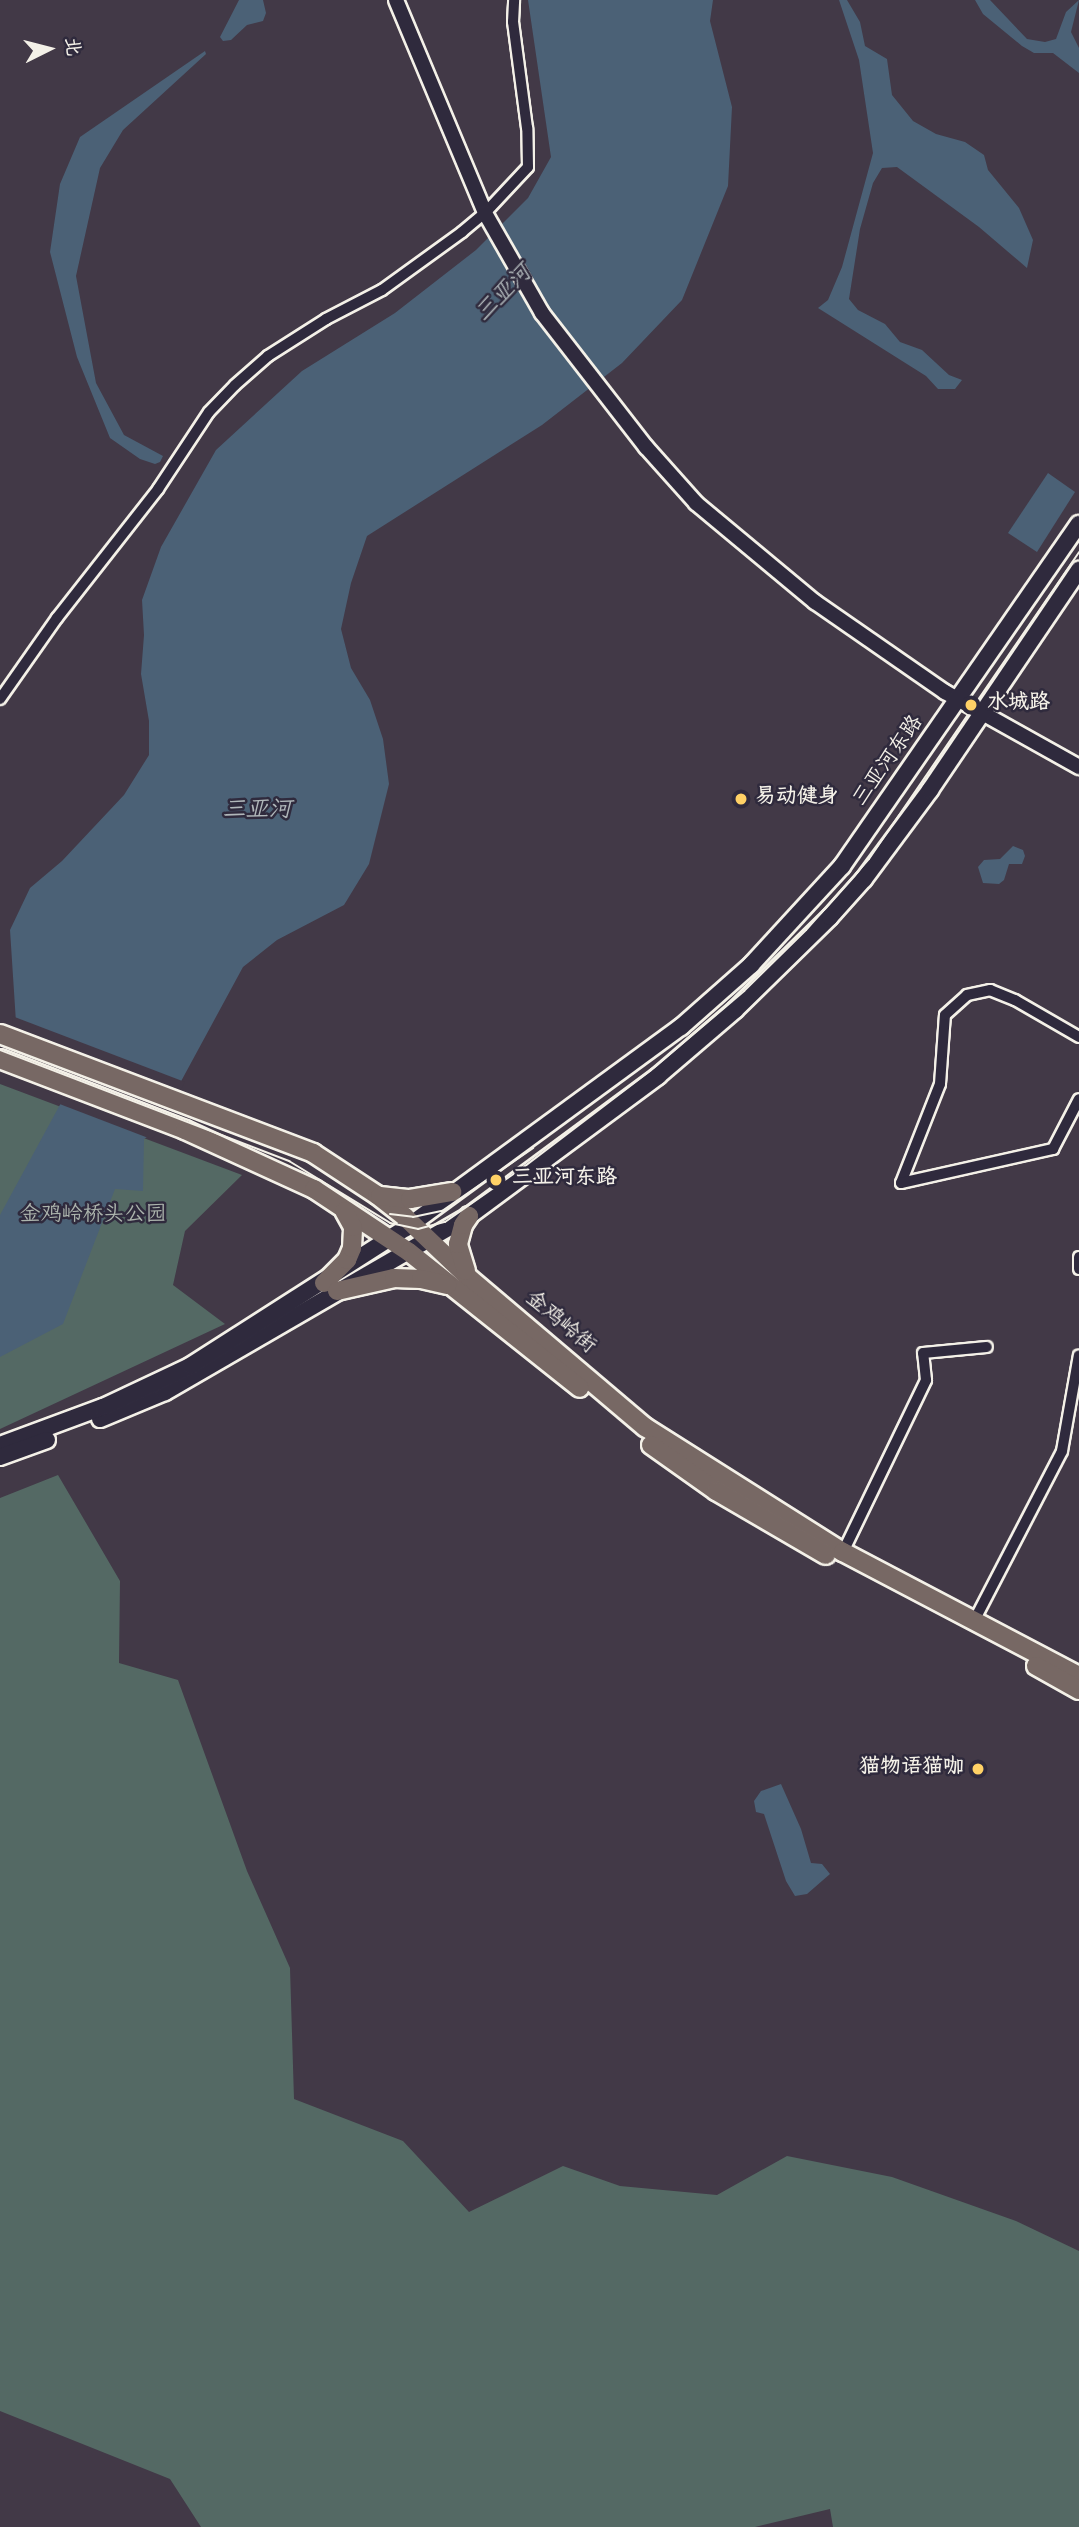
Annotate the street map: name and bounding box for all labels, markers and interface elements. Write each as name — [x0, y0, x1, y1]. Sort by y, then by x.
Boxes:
north arrow — [14, 14, 84, 84]
text: 北 — [58, 36, 83, 57]
water label: 三亚河 — [471, 261, 539, 329]
place label: 水城路 — [987, 692, 1050, 718]
marker: 水城路 — [961, 695, 981, 715]
street label: 三亚河东路 — [850, 712, 930, 812]
place label: 易动健身 — [755, 786, 839, 812]
marker: 易动健身 — [733, 791, 749, 807]
water label: 三亚河 — [223, 798, 291, 826]
place label: 三亚河东路 — [512, 1167, 617, 1193]
marker: 三亚河东路 — [486, 1170, 506, 1190]
park label: 金鸡岭桥头公园 — [20, 1204, 166, 1230]
street label: 金鸡岭街 — [519, 1287, 599, 1361]
place label: 猫物语猫咖 — [859, 1756, 964, 1782]
marker: 猫物语猫咖 — [970, 1761, 986, 1777]

